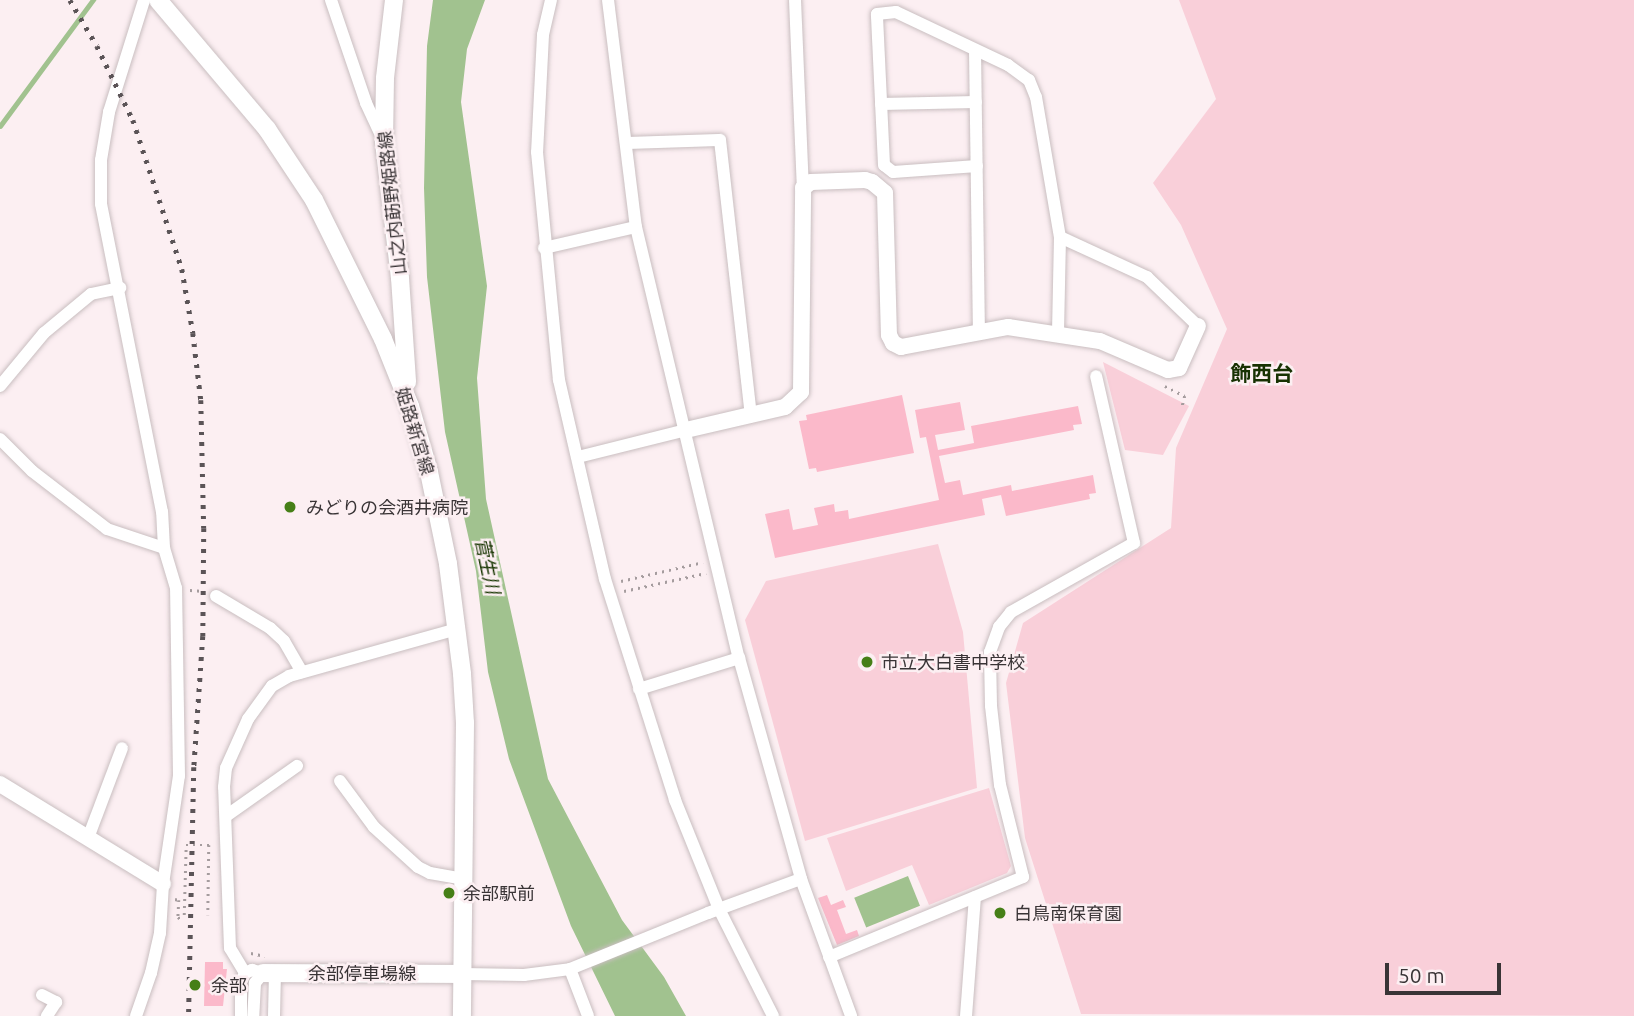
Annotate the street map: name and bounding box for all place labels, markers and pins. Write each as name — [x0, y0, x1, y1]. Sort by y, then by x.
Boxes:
place label: みどりの会酒井病院 — [306, 496, 468, 518]
marker: みどりの会酒井病院 — [280, 497, 300, 517]
place label: 市立大白書中学校 — [881, 651, 1025, 673]
marker: 市立大白書中学校 — [859, 654, 875, 670]
place label: 余部駅前 — [463, 882, 535, 904]
marker: 余部駅前 — [441, 885, 457, 901]
place label: 白鳥南保育園 — [1014, 902, 1122, 924]
marker: 白鳥南保育園 — [992, 905, 1008, 921]
place label: 余部 — [211, 974, 247, 996]
marker: 余部 — [185, 975, 205, 995]

